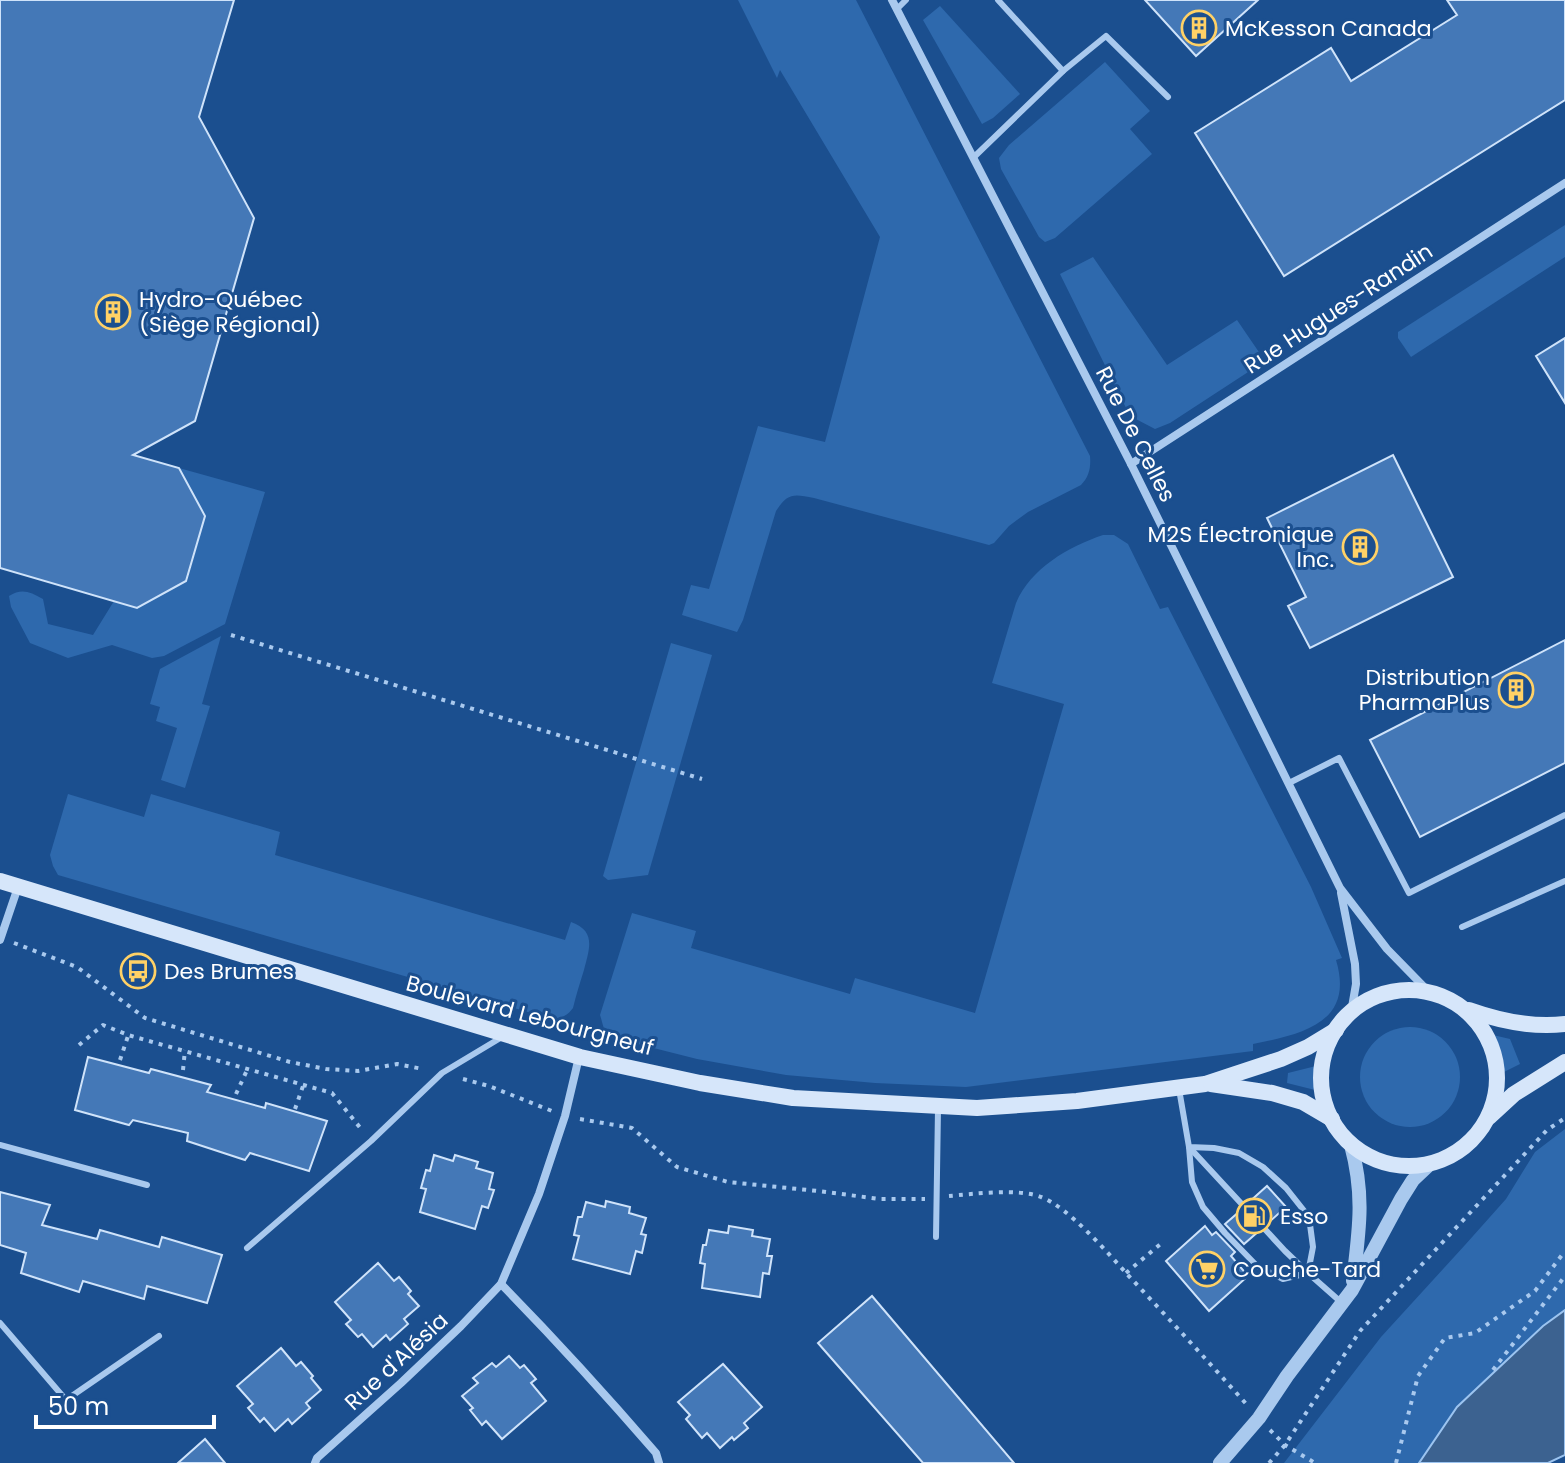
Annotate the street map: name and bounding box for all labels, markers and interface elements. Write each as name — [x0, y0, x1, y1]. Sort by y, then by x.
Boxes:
building icon: McKesson Canada — [1180, 9, 1218, 47]
place label: McKesson Canada — [1225, 13, 1432, 44]
street label: Rue Hugues-Randin — [1238, 236, 1439, 381]
place label: Hydro-Québec (Siège Régional) — [139, 284, 321, 340]
building icon: Hydro-Québec (Siège Régional) — [94, 293, 132, 331]
street label: Rue De Celles — [1088, 361, 1183, 507]
place label: M2S Électronique Inc. — [1148, 519, 1334, 575]
building icon: M2S Électronique Inc. — [1341, 528, 1379, 566]
place label: Distribution PharmaPlus — [1359, 662, 1490, 718]
building icon: Distribution PharmaPlus — [1497, 671, 1535, 709]
bus stop icon: Des Brumes — [119, 952, 157, 990]
place label: Des Brumes — [164, 956, 294, 987]
street label: Boulevard Lebourgneuf — [403, 967, 657, 1063]
fuel station icon: Esso — [1235, 1197, 1273, 1235]
place label: Esso — [1280, 1201, 1328, 1232]
supermarket icon: Couche-Tard — [1188, 1250, 1226, 1288]
place label: Couche-Tard — [1233, 1254, 1381, 1285]
street label: Rue d'Alésia — [338, 1305, 455, 1417]
scale bar — [36, 1379, 214, 1429]
text: 50 m — [48, 1390, 109, 1423]

